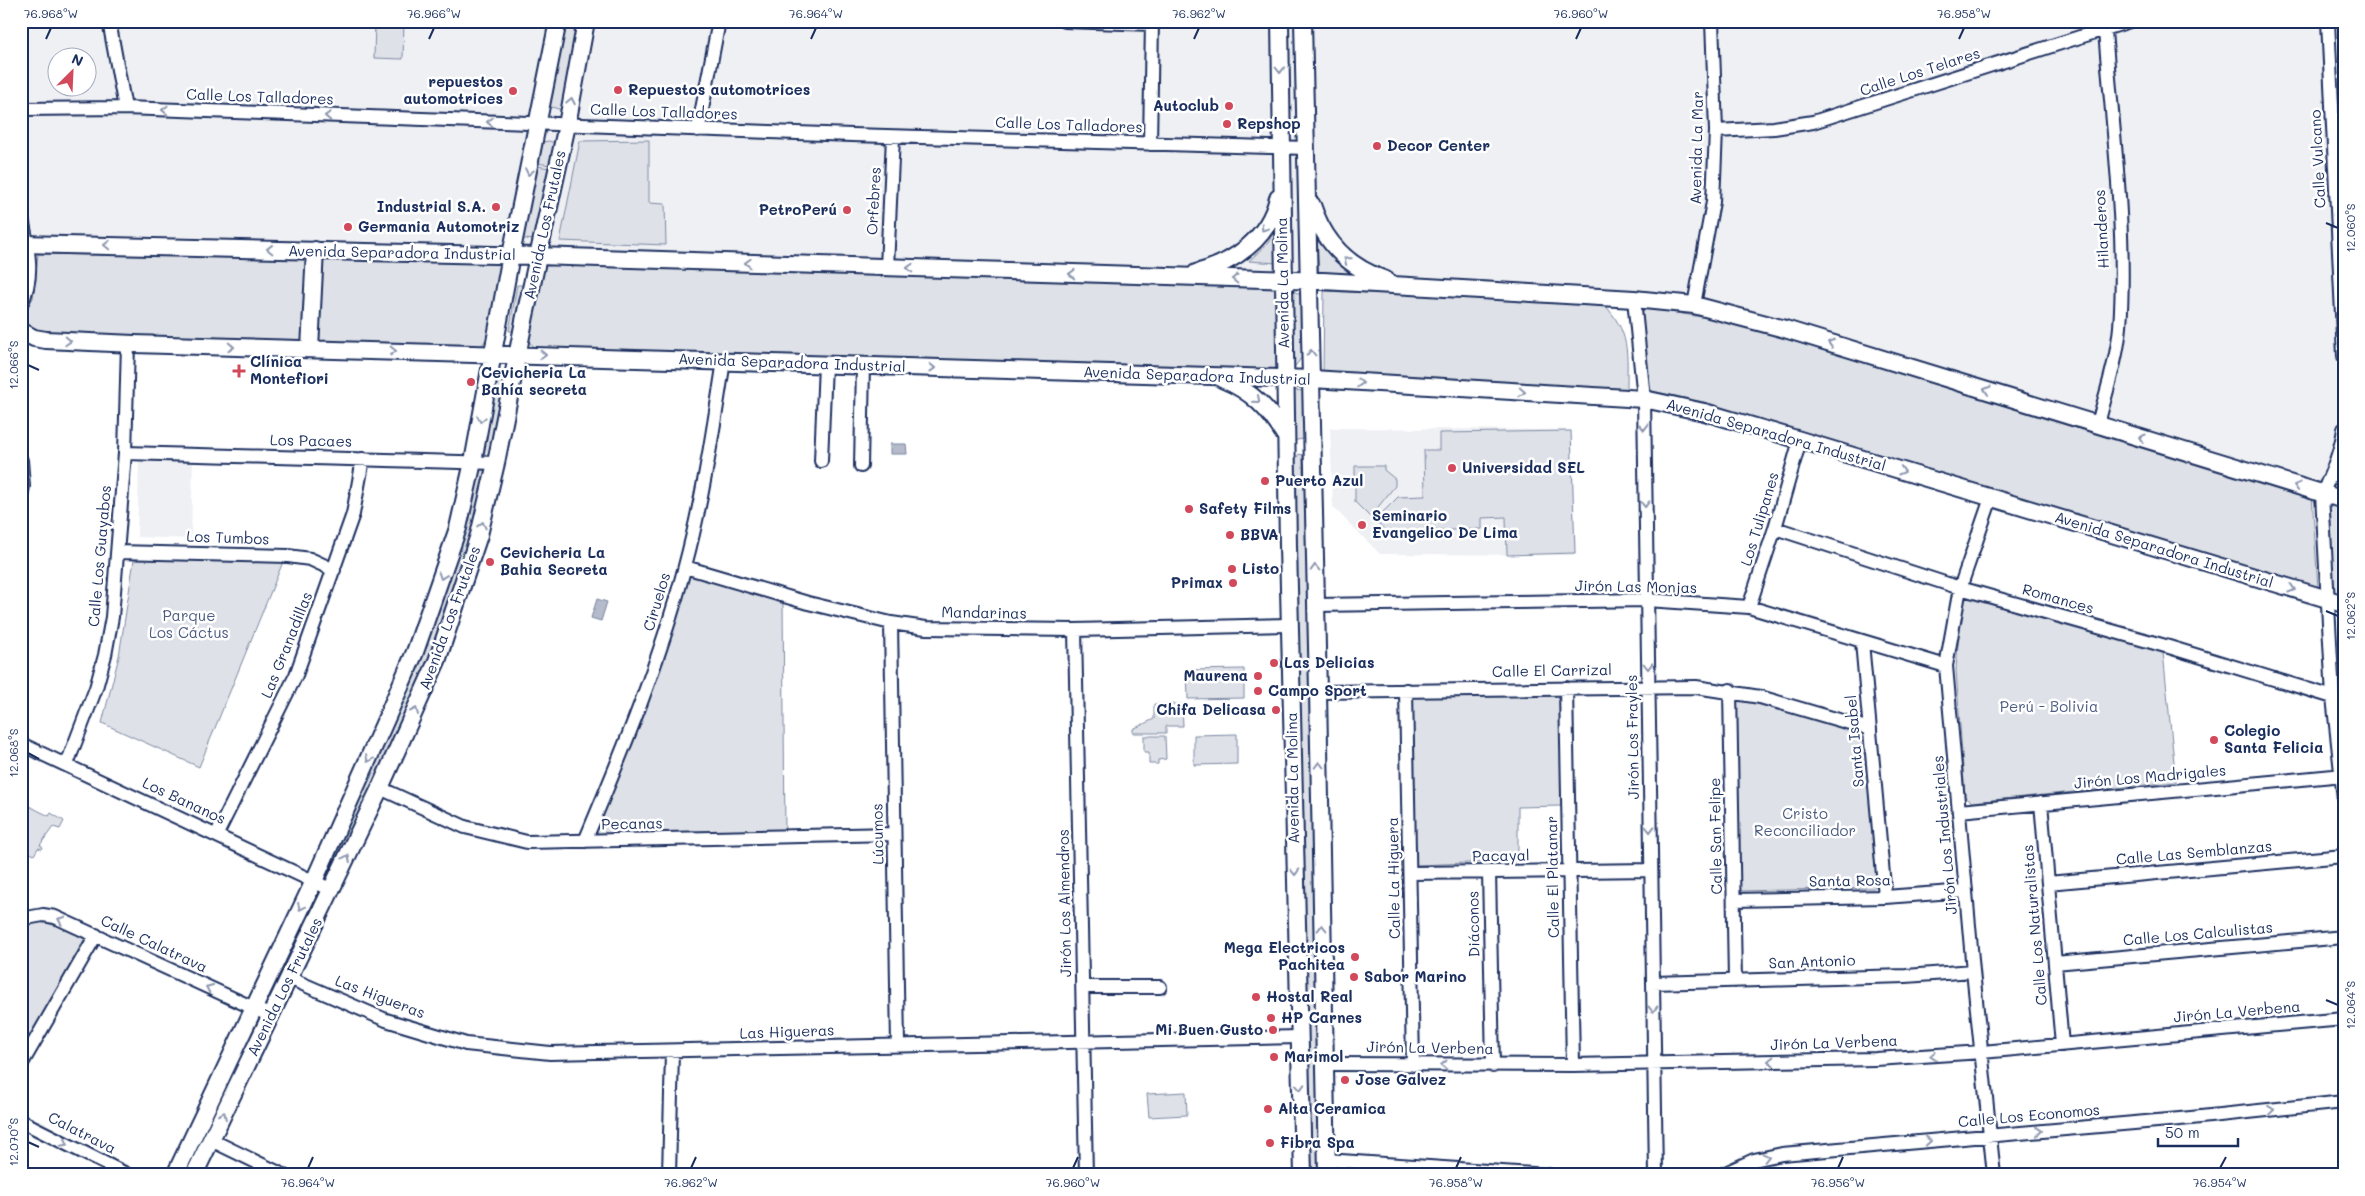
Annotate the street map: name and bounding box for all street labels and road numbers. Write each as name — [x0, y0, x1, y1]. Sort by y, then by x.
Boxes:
street label: Calle Los Telares — [1857, 42, 1982, 100]
street label: Calle Los Talladores — [186, 83, 334, 109]
street label: Avenida La Mar — [1685, 91, 1707, 205]
street label: Calle Los Talladores — [590, 98, 738, 124]
street label: Calle Vulcano — [2304, 109, 2330, 209]
street label: Calle Los Talladores — [995, 111, 1143, 137]
street label: Avenida Los Frutales — [518, 148, 570, 301]
street label: Orfebres — [861, 166, 885, 236]
street label: Hilanderos — [2089, 189, 2113, 269]
street label: Avenida La Molina — [1271, 217, 1293, 349]
street label: Avenida Separadora Industrial — [288, 240, 516, 264]
street label: Avenida Separadora Industrial — [678, 348, 906, 376]
street label: Avenida Separadora Industrial — [1083, 361, 1311, 389]
street label: Avenida Separadora Industrial — [1664, 393, 1888, 475]
street label: Los Pacaes — [270, 429, 352, 451]
street label: Los Tulipanes — [1735, 469, 1783, 568]
street label: Calle Los Guayabos — [83, 484, 115, 628]
street label: Avenida Separadora Industrial — [2053, 506, 2276, 592]
street label: Los Tumbos — [186, 526, 270, 548]
street label: Avenida Los Frutales — [414, 543, 484, 692]
street label: Ciruelos — [638, 570, 674, 633]
street label: Jirón Las Monjas — [1575, 575, 1697, 597]
street label: Romances — [2020, 578, 2096, 618]
street label: Las Granadillas — [256, 588, 317, 701]
street label: Mandarinas — [941, 601, 1027, 623]
street label: Calle El Carrizal — [1492, 659, 1612, 681]
street label: Jirón Los Frayles — [1621, 675, 1643, 800]
street label: Santa Isabel — [1840, 694, 1868, 788]
street label: Avenida La Molina — [1281, 712, 1303, 844]
street label: Jirón Los Industriales — [1927, 755, 1961, 915]
street label: Jirón Los Madrigales — [2073, 759, 2227, 793]
street label: Los Bananos — [140, 772, 229, 828]
street label: Calle San Felipe — [1704, 777, 1726, 895]
street label: Lúcumos — [866, 803, 888, 865]
street label: Pecanas — [601, 812, 663, 834]
street label: Calle El Platanar — [1541, 816, 1563, 938]
street label: Calle La Higuera — [1382, 817, 1404, 939]
street label: Jirón Los Almendros — [1053, 829, 1075, 977]
street label: Calle Las Semblanzas — [2115, 835, 2273, 869]
street label: Pacayal — [1472, 844, 1530, 866]
street label: Calle Los Naturalistas — [2017, 844, 2051, 1006]
street label: Santa Rosa — [1809, 869, 1891, 891]
street label: Diáconos — [1462, 891, 1484, 957]
street label: Calle Calatrava — [98, 910, 211, 977]
street label: Avenida Los Frutales — [242, 914, 326, 1059]
street label: Calle Los Calculistas — [2122, 916, 2274, 950]
street label: San Antonio — [1768, 949, 1856, 973]
street label: Las Higueras — [332, 970, 428, 1022]
street label: Jirón La Verbena — [2173, 995, 2301, 1027]
street label: Las Higueras — [739, 1019, 835, 1043]
street label: Jirón La Verbena — [1770, 1030, 1898, 1054]
street label: Jirón La Verbena — [1366, 1036, 1494, 1058]
street label: Calle Los Economos — [1957, 1099, 2101, 1131]
street label: Calatrava — [45, 1106, 120, 1158]

